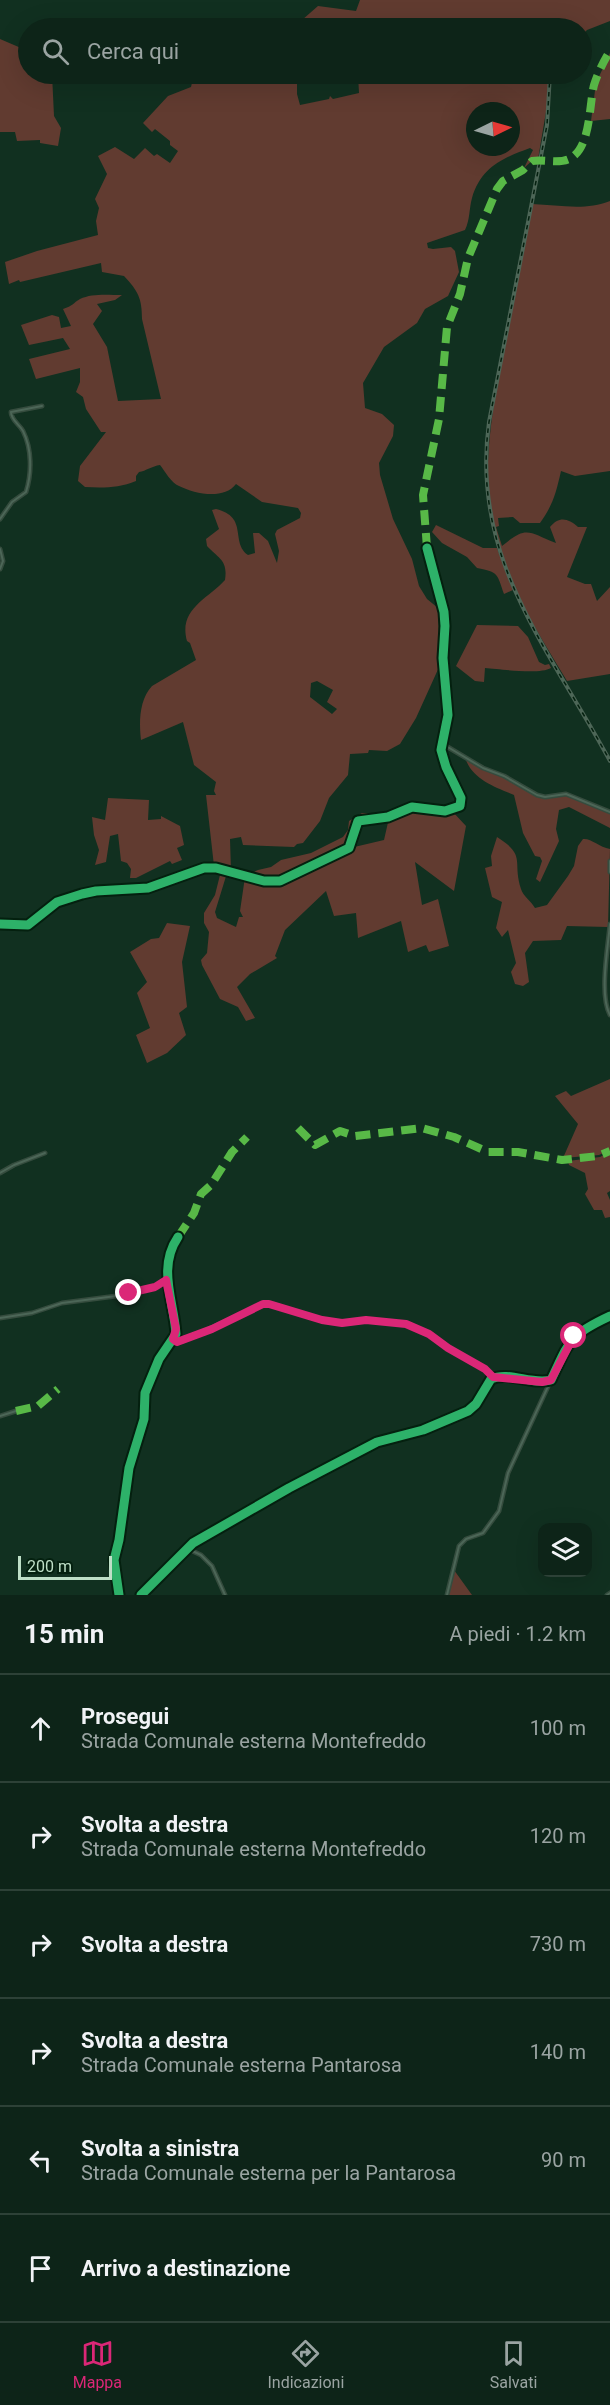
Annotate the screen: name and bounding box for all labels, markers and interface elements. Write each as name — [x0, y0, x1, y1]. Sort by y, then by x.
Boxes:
search box — [18, 18, 592, 84]
icon: search — [39, 35, 72, 68]
text: Cerca qui — [87, 39, 179, 64]
north arrow — [466, 102, 520, 156]
route end — [115, 1279, 141, 1305]
route start — [560, 1322, 586, 1348]
map controls — [538, 1523, 592, 1577]
button: layers — [538, 1523, 592, 1577]
scale bar — [18, 1553, 112, 1580]
text: 200 m — [27, 1557, 72, 1576]
text: 15 min — [24, 1619, 104, 1649]
text: A piedi · 1.2 km — [450, 1622, 586, 1646]
text: Prosegui — [81, 1704, 169, 1729]
icon: ahead — [24, 1712, 57, 1745]
text: 100 m — [530, 1716, 586, 1740]
text: Strada Comunale esterna Montefreddo — [81, 1729, 426, 1753]
text: Svolta a destra — [81, 1812, 228, 1837]
icon: right — [24, 1820, 57, 1853]
text: 120 m — [530, 1824, 586, 1848]
text: Strada Comunale esterna Montefreddo — [81, 1837, 426, 1861]
icon: right — [24, 1928, 57, 1961]
text: Svolta a destra — [81, 1932, 228, 1957]
text: 730 m — [530, 1932, 586, 1956]
text: Svolta a destra — [81, 2028, 228, 2053]
icon: right — [24, 2036, 57, 2069]
text: 140 m — [530, 2040, 586, 2064]
text: Strada Comunale esterna Pantarosa — [81, 2053, 402, 2077]
text: Svolta a sinistra — [81, 2136, 239, 2161]
icon: left — [24, 2144, 57, 2177]
text: 90 m — [541, 2148, 586, 2172]
text: Strada Comunale esterna per la Pantarosa — [81, 2161, 456, 2185]
icon: arrive — [24, 2252, 57, 2285]
text: Arrivo a destinazione — [81, 2256, 290, 2281]
tab: Mappa — [73, 2337, 122, 2392]
tab: Indicazioni — [267, 2337, 344, 2392]
tab: Salvati — [490, 2337, 537, 2392]

